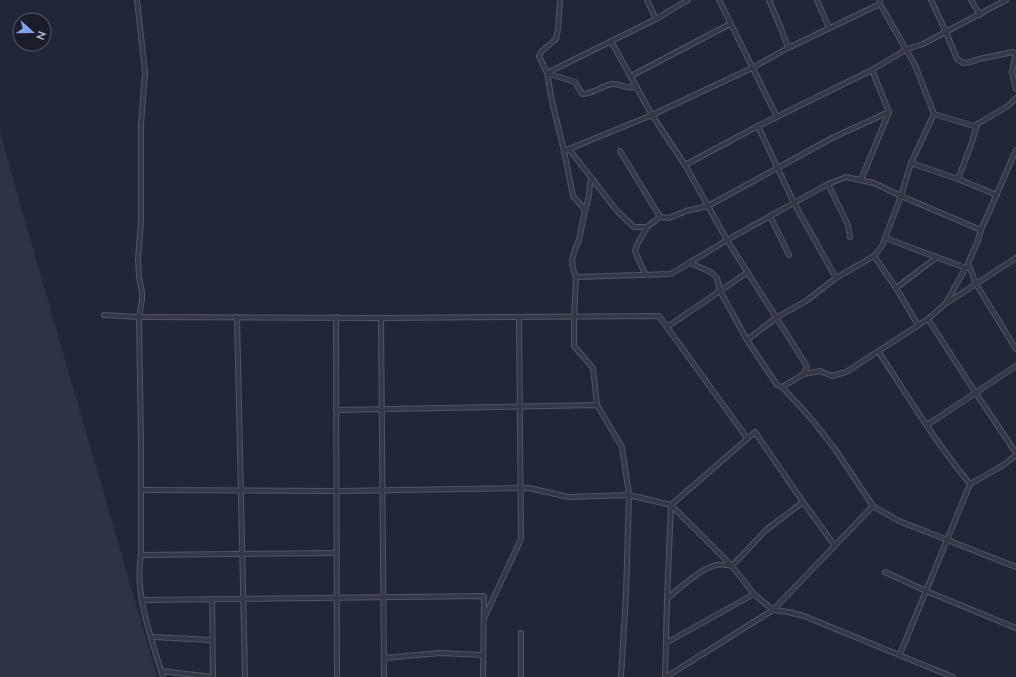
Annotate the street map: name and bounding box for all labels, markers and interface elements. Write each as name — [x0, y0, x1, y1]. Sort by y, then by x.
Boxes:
north arrow — [12, 12, 52, 52]
text: N — [33, 29, 48, 42]

